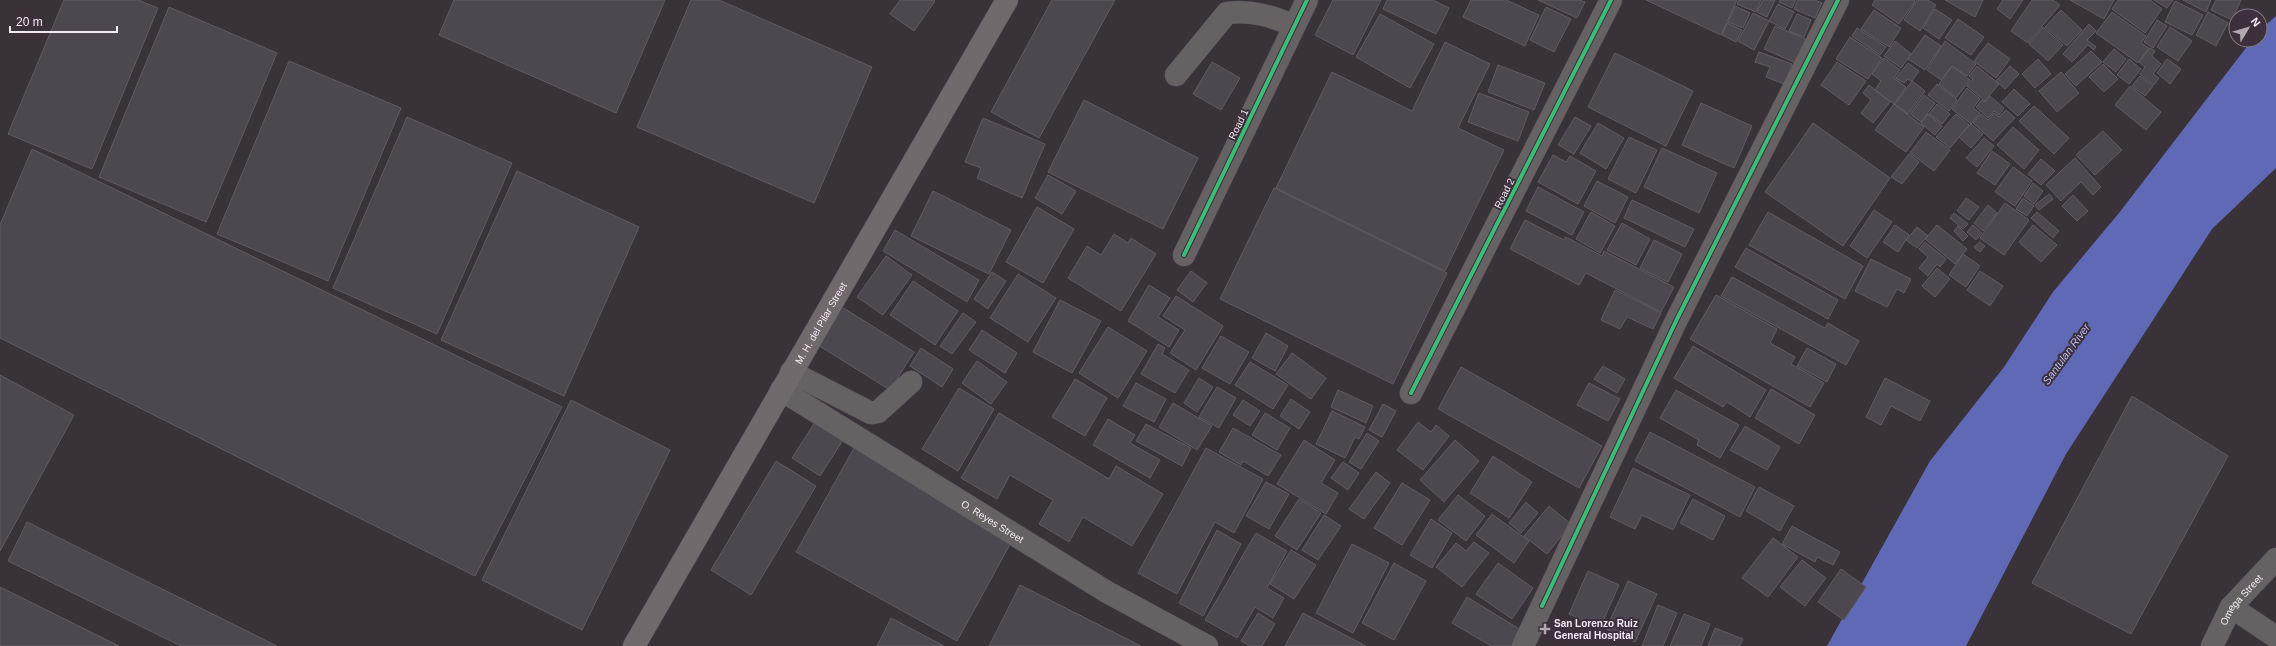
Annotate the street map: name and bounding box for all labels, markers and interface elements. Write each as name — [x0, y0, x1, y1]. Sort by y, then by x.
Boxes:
scale bar — [10, 8, 117, 34]
north arrow — [2228, 8, 2268, 48]
text: 20 m — [16, 15, 43, 29]
text: N — [2249, 15, 2263, 29]
street label: Road 1 — [1226, 107, 1251, 141]
street label: Road 2 — [1492, 176, 1517, 210]
street label: M. H. del Pilar Street — [793, 280, 849, 366]
water label: Santulan River — [2040, 320, 2093, 387]
street label: O. Reyes Street — [959, 498, 1026, 545]
street label: Omega Street — [2218, 572, 2265, 627]
place label: San Lorenzo Ruiz General Hospital — [1554, 618, 1638, 641]
marker: San Lorenzo Ruiz General Hospital — [1539, 623, 1551, 635]

